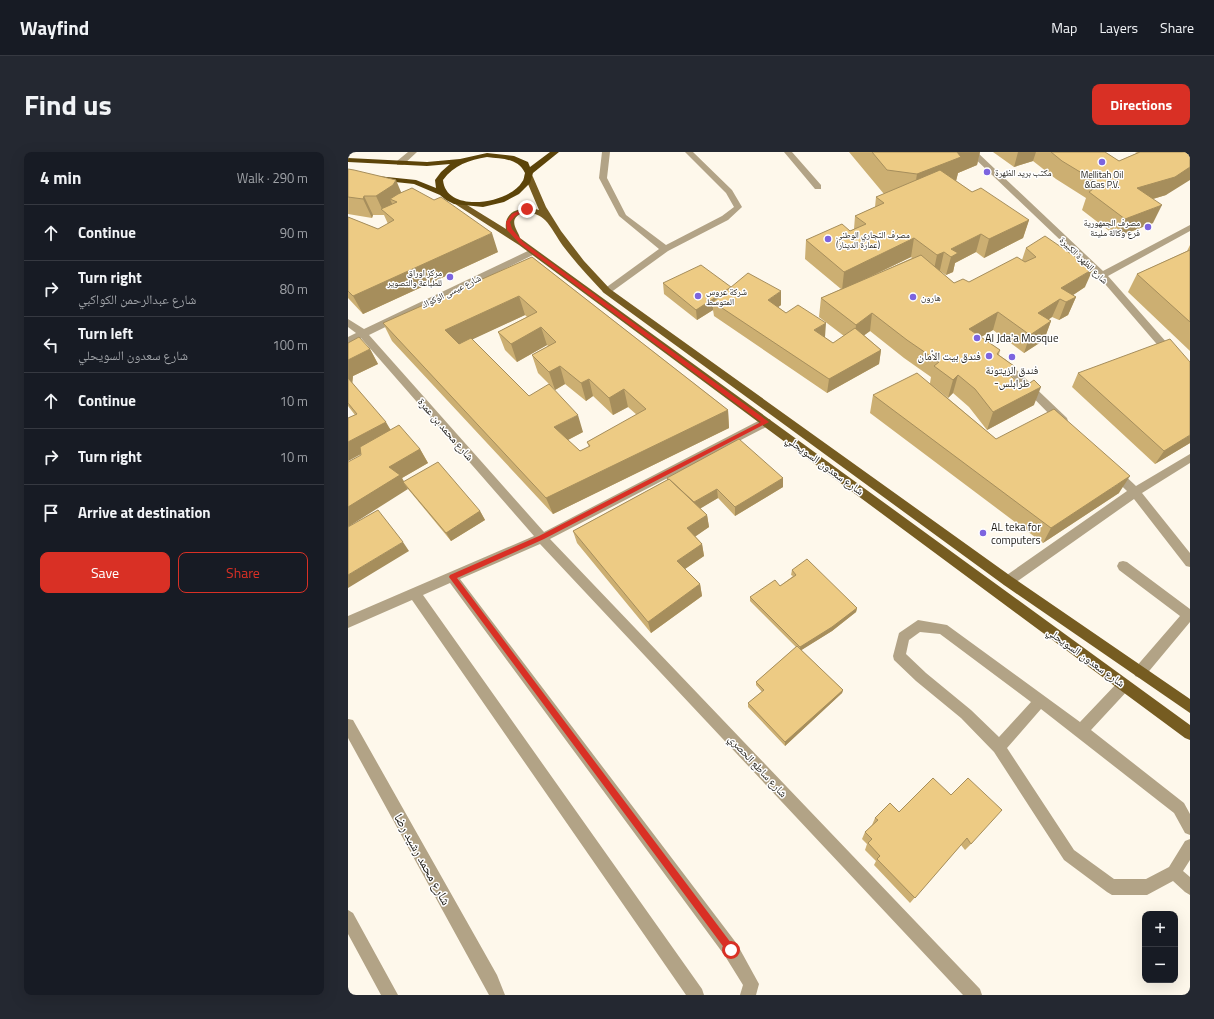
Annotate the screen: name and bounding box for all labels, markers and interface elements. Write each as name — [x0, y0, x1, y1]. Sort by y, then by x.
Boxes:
text: Wayfind — [20, 13, 89, 42]
text: Map — [1051, 17, 1077, 38]
text: Layers — [1099, 17, 1138, 38]
text: Share — [1160, 17, 1194, 38]
text: Find us — [24, 83, 112, 126]
button: Directions — [1092, 84, 1190, 125]
marker: Mellitah Oil &Gas P.V. — [1097, 157, 1107, 167]
text: 4 min — [40, 165, 81, 191]
place label: مكتب بريد الظهرة — [995, 166, 1052, 179]
marker: مكتب بريد الظهرة — [982, 167, 992, 177]
text: Walk · 290 m — [237, 168, 308, 188]
place label: Mellitah Oil &Gas P.V. — [1081, 168, 1123, 191]
route end — [518, 200, 536, 218]
place label: مصرف الجمهورية فرع وكالة مليتة — [1084, 216, 1140, 239]
text: Continue — [78, 221, 136, 244]
icon: ahead — [40, 222, 62, 244]
marker: مصرف الجمهورية فرع وكالة مليتة — [1143, 222, 1153, 232]
text: 90 m — [280, 223, 308, 243]
place label: مصرف التجاري الوطني (عمارة الدينار) — [836, 228, 910, 251]
street label: شارع الظهرة الكبيرة — [1057, 233, 1111, 287]
marker: مصرف التجاري الوطني (عمارة الدينار) — [823, 234, 833, 244]
text: Turn right — [78, 266, 142, 289]
place label: مركز اوراق للطباعة والتصوير — [386, 266, 442, 289]
street label: شارع عيسى الوكواك — [419, 271, 483, 311]
marker: مركز اوراق للطباعة والتصوير — [445, 272, 455, 282]
icon: right — [40, 278, 62, 300]
text: 80 m — [280, 279, 308, 299]
place label: شركة عروس المتوسط — [706, 285, 747, 308]
text: شارع عبدالرحمن الكواكبي — [78, 289, 196, 309]
marker: شركة عروس المتوسط — [693, 291, 703, 301]
place label: هارون — [921, 291, 941, 304]
marker: هارون — [908, 292, 918, 302]
text: Turn left — [78, 322, 133, 345]
place label: Al Jda'a Mosque — [985, 330, 1059, 346]
marker: Al Jda'a Mosque — [972, 333, 982, 343]
icon: left — [40, 334, 62, 356]
text: 100 m — [272, 335, 308, 355]
text: شارع سعدون السويحلي — [78, 345, 188, 365]
place label: فندق بيت الأمان — [917, 348, 981, 364]
marker: فندق بيت الأمان — [984, 351, 994, 361]
marker: فندق الزيتونة -طرابلس — [1007, 352, 1017, 362]
place label: فندق الزيتونة -طرابلس — [986, 362, 1039, 391]
text: Continue — [78, 389, 136, 412]
icon: ahead — [40, 390, 62, 412]
text: 10 m — [280, 391, 308, 411]
street label: شارع محمد بن عمرة — [414, 394, 478, 464]
street label: شارع سعدون السويحلي — [782, 431, 867, 499]
text: Turn right — [78, 445, 142, 468]
icon: right — [40, 446, 62, 468]
text: 10 m — [280, 447, 308, 467]
text: Arrive at destination — [78, 501, 211, 524]
icon: arrive — [40, 502, 62, 524]
place label: AL teka for computers — [991, 519, 1041, 548]
marker: AL teka for computers — [978, 528, 988, 538]
button: Save — [40, 552, 170, 593]
button: Share — [178, 552, 308, 593]
street label: شارع سعدون السويحلي — [1043, 623, 1128, 691]
street label: شارع ساطع الحصري — [724, 731, 791, 801]
street label: شارع محمد رشيد رضا — [389, 809, 457, 909]
map controls — [1142, 911, 1178, 983]
button: + — [1142, 911, 1178, 947]
route start — [722, 941, 740, 959]
button: − — [1142, 947, 1178, 983]

